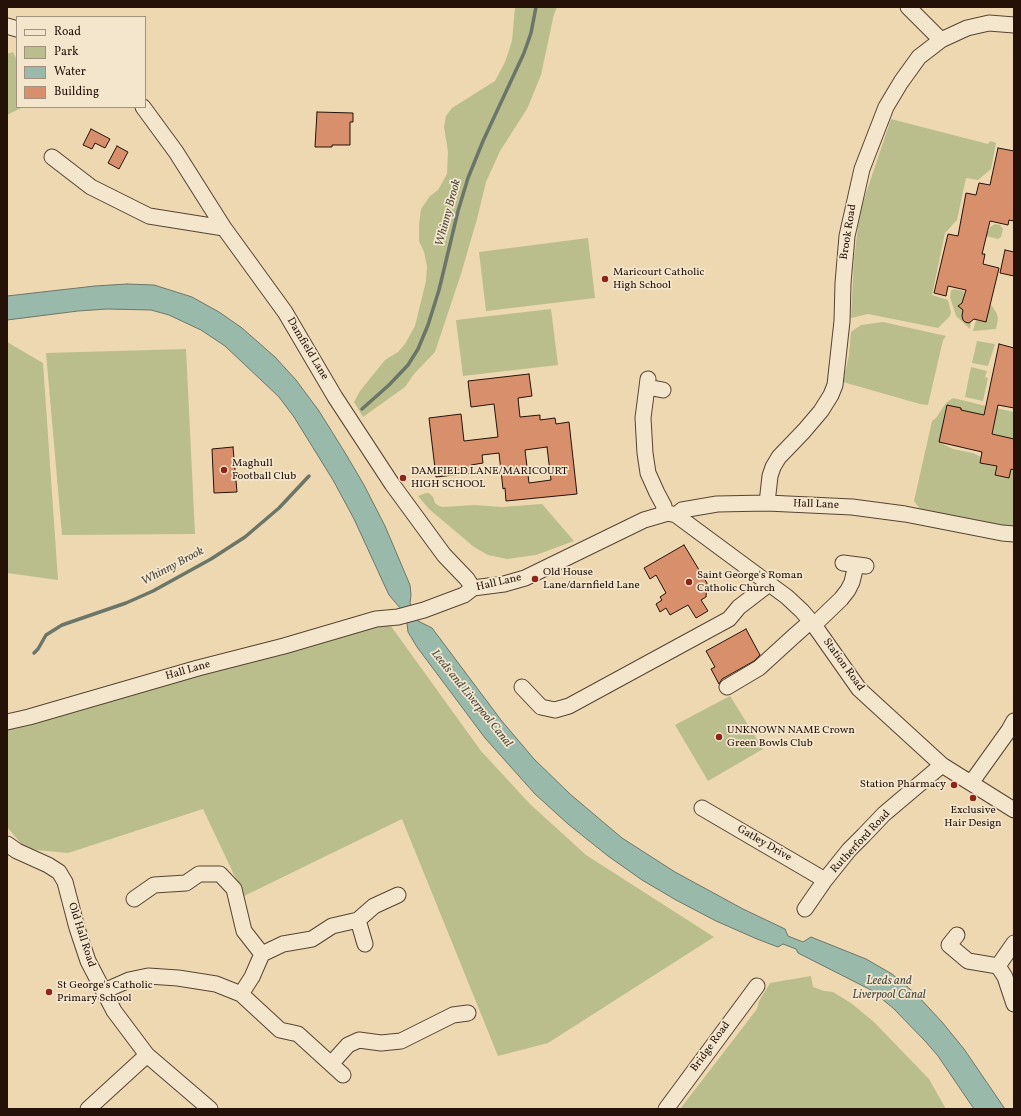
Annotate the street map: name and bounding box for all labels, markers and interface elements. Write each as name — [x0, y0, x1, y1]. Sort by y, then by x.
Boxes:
legend — [16, 16, 146, 108]
text: Road — [54, 24, 81, 40]
text: Park — [54, 44, 79, 60]
text: Water — [54, 64, 86, 80]
text: Building — [54, 84, 99, 100]
water label: Whinny Brook — [433, 178, 465, 248]
street label: Brook Road — [838, 203, 860, 261]
place label: Maricourt Catholic High School — [613, 266, 704, 292]
marker: Maricourt Catholic High School — [600, 274, 610, 284]
street label: Damfield Lane — [283, 315, 331, 383]
place label: Maghull Football Club — [232, 457, 296, 483]
marker: Maghull Football Club — [219, 465, 229, 475]
place label: DAMFIELD LANE/MARICOURT HIGH SCHOOL — [411, 465, 568, 491]
marker: DAMFIELD LANE/MARICOURT HIGH SCHOOL — [398, 473, 408, 483]
street label: Hall Lane — [793, 498, 839, 512]
water label: Whinny Brook — [139, 545, 207, 589]
place label: Old House Lane/darnfield Lane — [543, 566, 640, 592]
place label: Saint George's Roman Catholic Church — [697, 569, 803, 595]
street label: Hall Lane — [475, 571, 523, 595]
marker: Old House Lane/darnfield Lane — [530, 574, 540, 584]
marker: Saint George's Roman Catholic Church — [684, 577, 694, 587]
street label: Station Road — [819, 636, 867, 694]
water label: Leeds and Liverpool Canal — [427, 647, 515, 751]
street label: Hall Lane — [164, 658, 212, 684]
place label: UNKNOWN NAME Crown Green Bowls Club — [727, 724, 855, 750]
marker: UNKNOWN NAME Crown Green Bowls Club — [714, 732, 724, 742]
place label: Station Pharmacy — [860, 778, 946, 792]
marker: Station Pharmacy — [949, 780, 959, 790]
marker: Exclusive Hair Design — [968, 793, 978, 803]
place label: Exclusive Hair Design — [944, 804, 1002, 830]
street label: Rutherford Road — [828, 808, 894, 876]
street label: Gatley Drive — [734, 823, 794, 865]
street label: Old Hall Road — [64, 901, 98, 969]
water label: Leeds and Liverpool Canal — [852, 975, 926, 1003]
place label: St George's Catholic Primary School — [57, 979, 153, 1005]
marker: St George's Catholic Primary School — [44, 987, 54, 997]
street label: Bridge Road — [688, 1019, 734, 1075]

